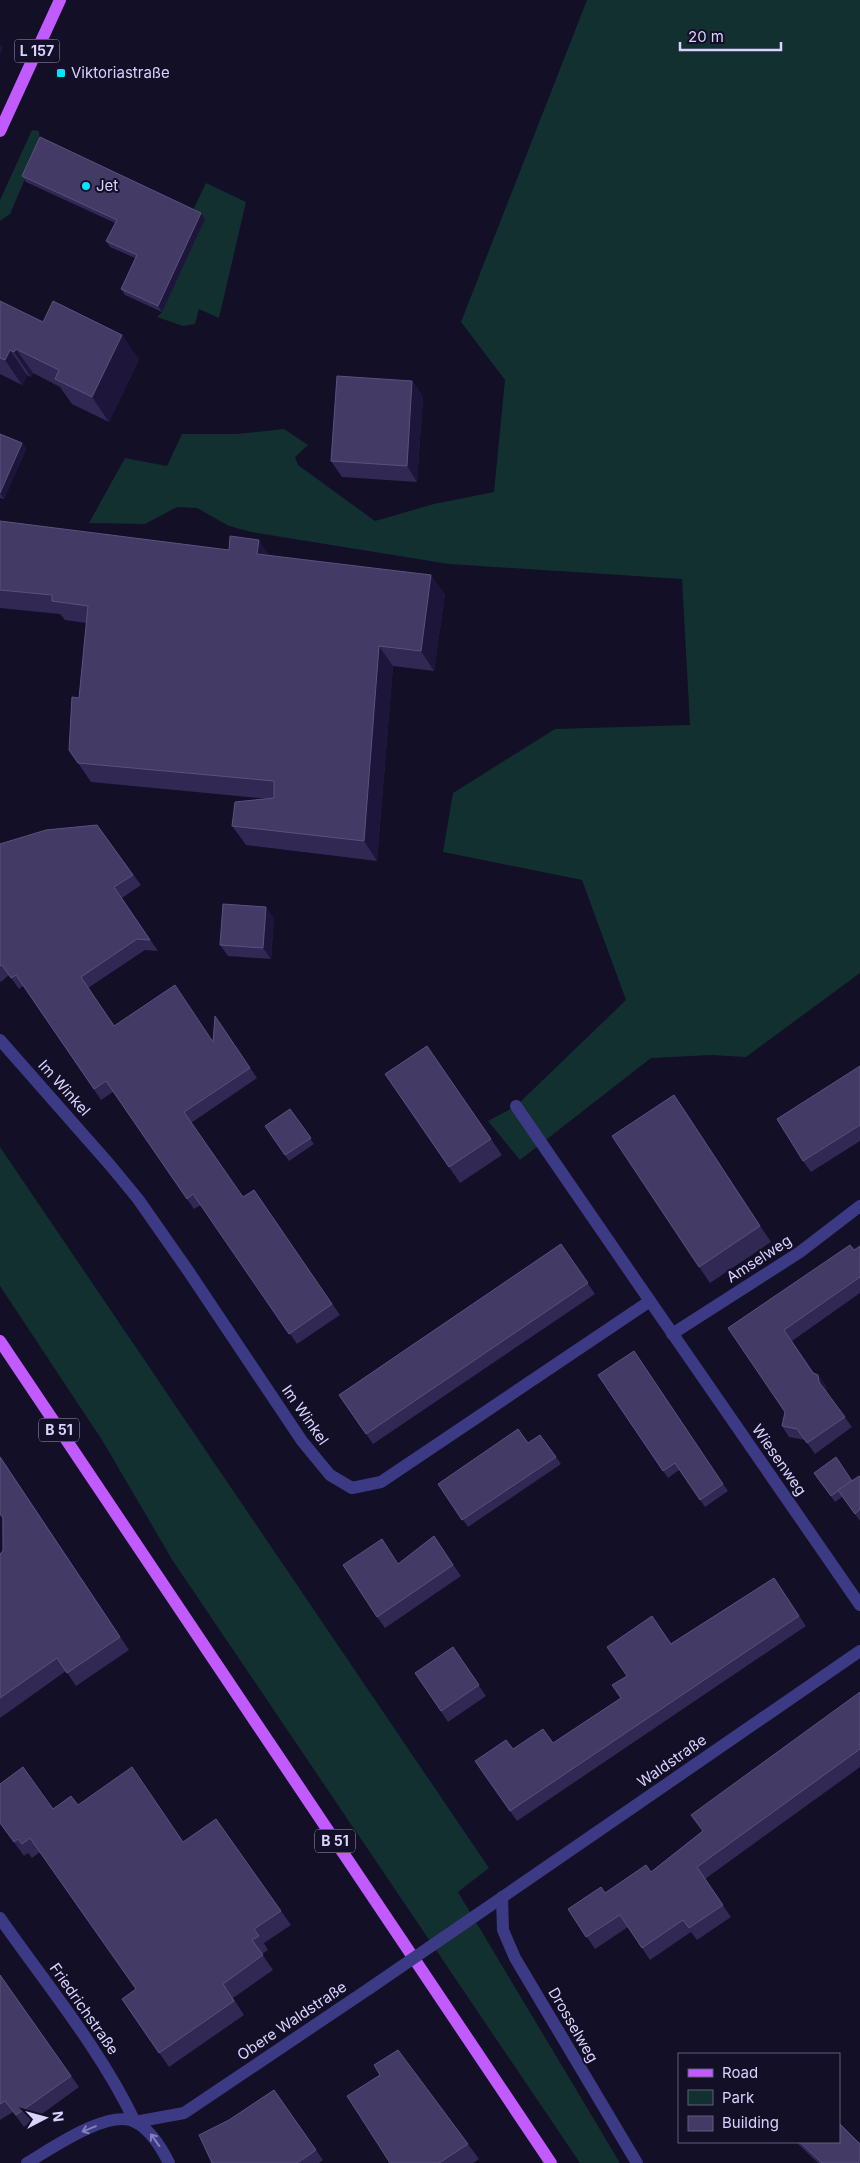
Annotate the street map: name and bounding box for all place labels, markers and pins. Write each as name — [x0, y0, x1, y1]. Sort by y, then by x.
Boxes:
place label: Viktoriastraße — [71, 63, 170, 82]
marker: Viktoriastraße — [55, 67, 67, 79]
place label: Jet — [96, 176, 118, 195]
marker: Jet — [80, 180, 92, 192]

